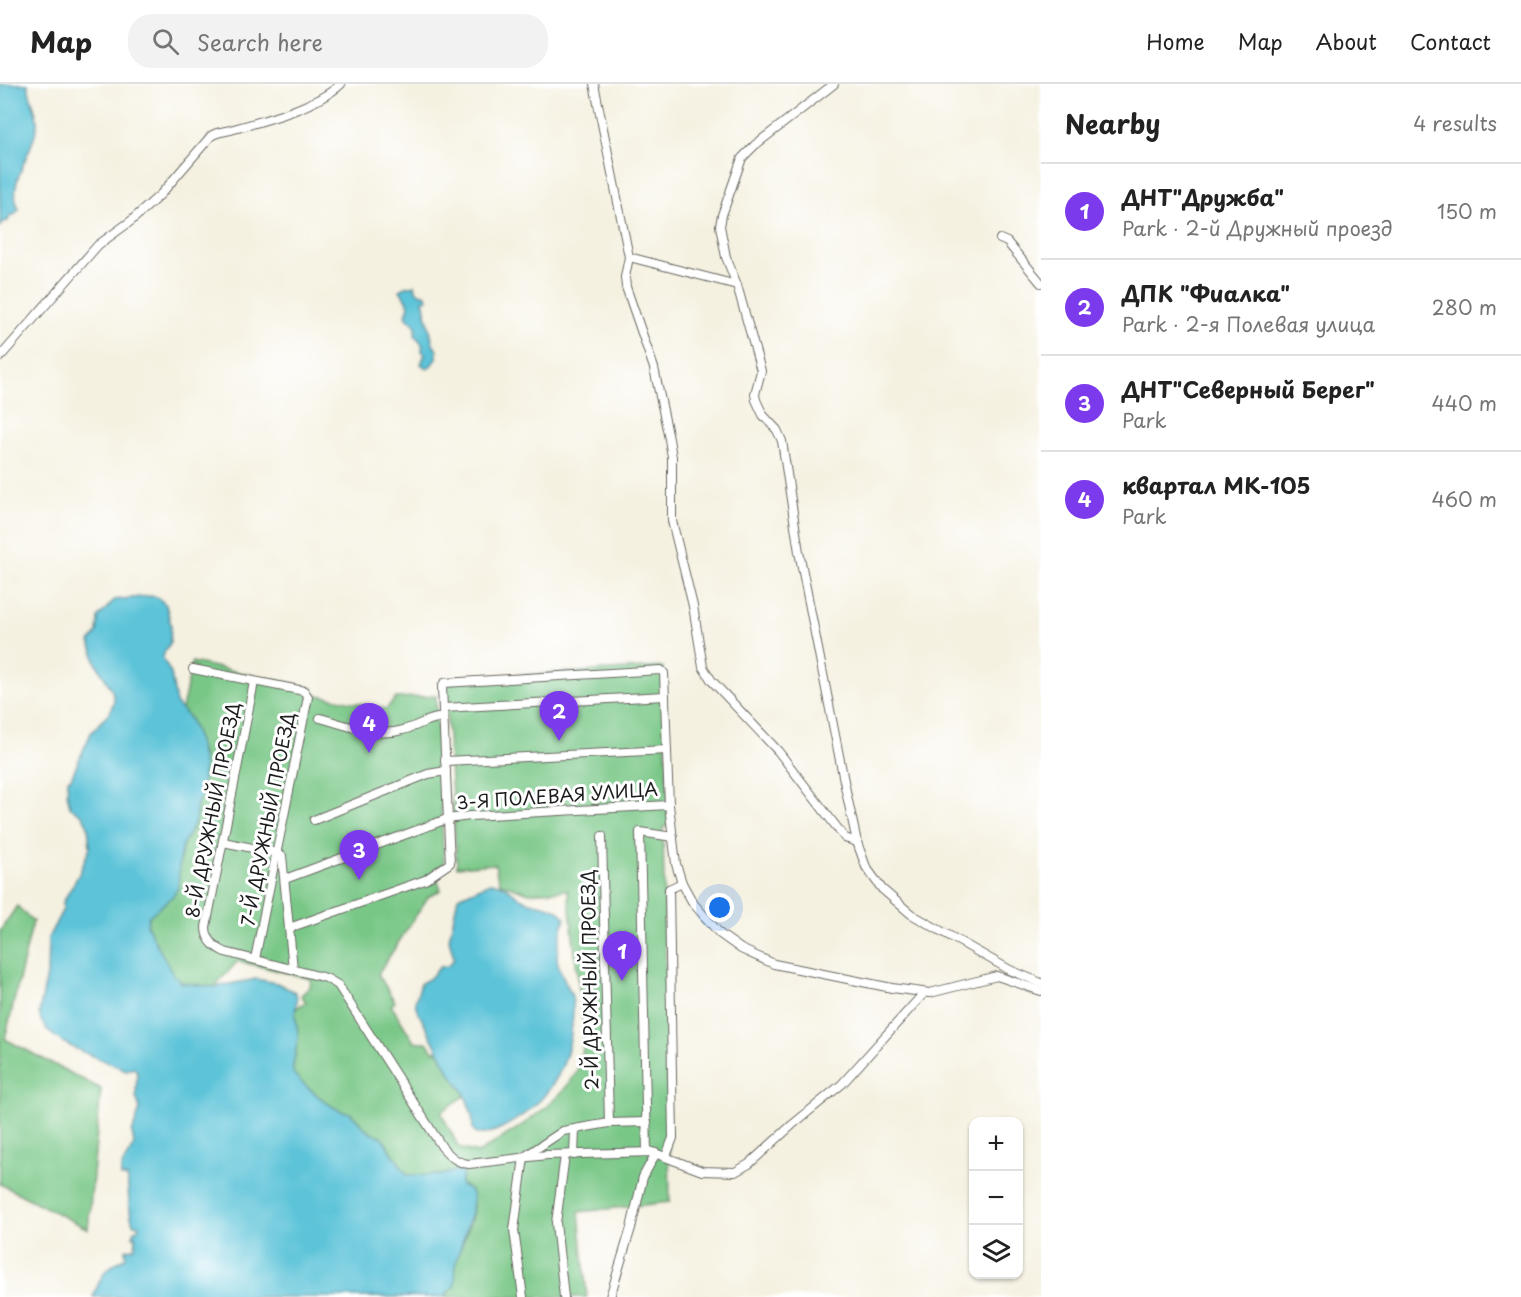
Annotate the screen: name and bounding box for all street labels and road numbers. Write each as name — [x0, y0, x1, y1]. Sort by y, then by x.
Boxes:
street label: 8-Й ДРУЖНЫЙ ПРОЕЗД — [178, 700, 246, 920]
street label: 7-Й ДРУЖНЫЙ ПРОЕЗД — [233, 710, 301, 928]
street label: 3-Я ПОЛЕВАЯ УЛИЦА — [455, 774, 659, 816]
street label: 2-Й ДРУЖНЫЙ ПРОЕЗД — [574, 870, 604, 1090]

